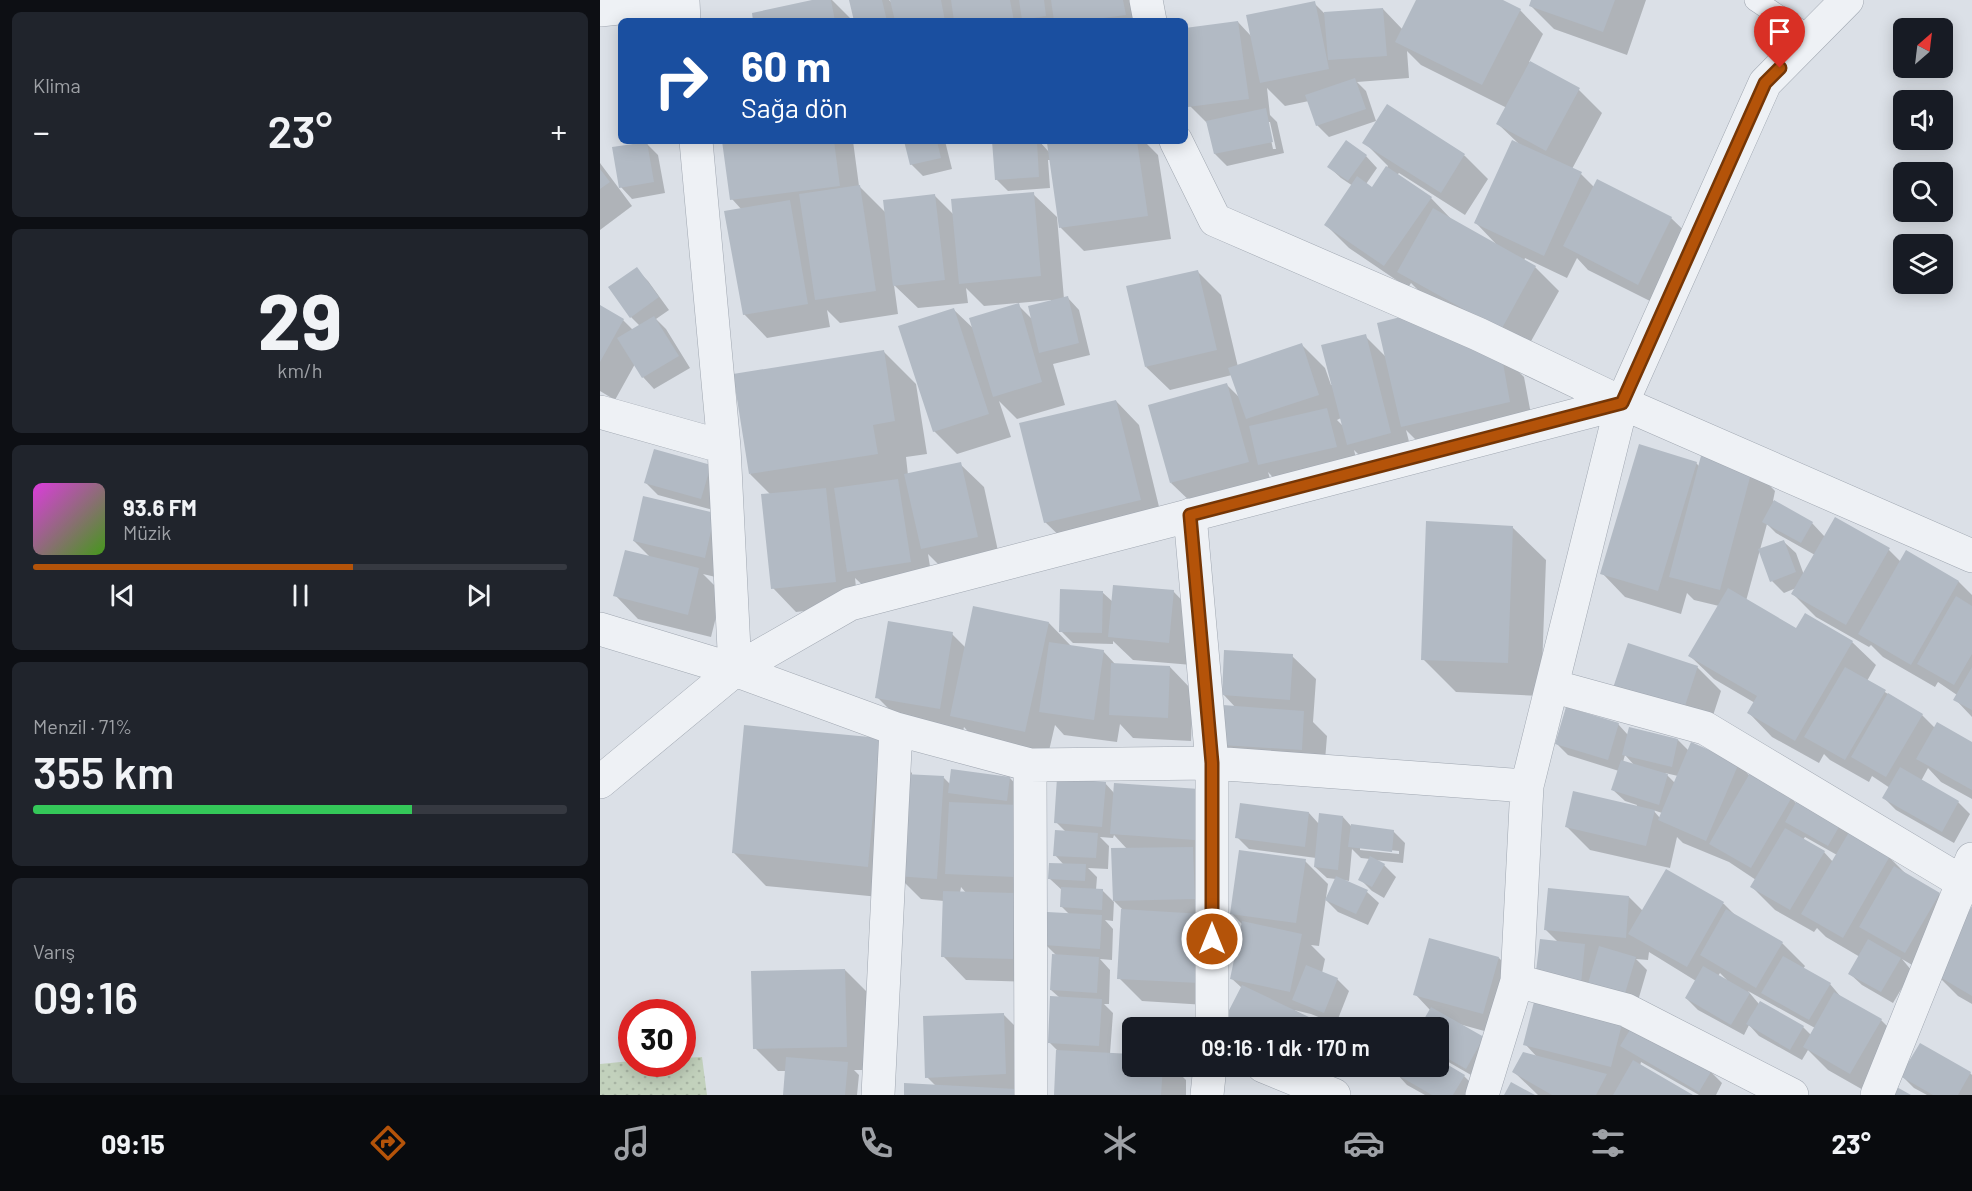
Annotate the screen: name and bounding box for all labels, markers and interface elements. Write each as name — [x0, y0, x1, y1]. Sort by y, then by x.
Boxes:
pin — [1754, 6, 1805, 68]
icon: arrive — [1763, 15, 1796, 48]
north arrow — [1893, 18, 1953, 78]
map controls — [1893, 18, 1953, 294]
text: 60 m — [741, 40, 831, 90]
icon: right — [642, 42, 720, 120]
text: Klima — [33, 73, 81, 97]
button: sound — [1893, 90, 1953, 150]
text: Sağa dön — [741, 91, 848, 123]
text: 23° — [267, 103, 333, 157]
text: − — [33, 111, 50, 151]
text: + — [551, 111, 567, 151]
button: search — [1893, 162, 1953, 222]
button: layers — [1893, 234, 1953, 294]
text: 29 — [257, 272, 343, 366]
text: km/h — [277, 358, 323, 382]
text: 93.6 FM — [123, 494, 197, 520]
text: Müzik — [123, 520, 171, 544]
icon: previous — [106, 579, 139, 612]
icon: pause — [284, 579, 317, 612]
icon: next — [462, 579, 495, 612]
text: Menzil · 71% — [33, 714, 132, 738]
text: 355 km — [33, 744, 174, 798]
position arrow — [1180, 907, 1244, 971]
text: Varış — [33, 939, 75, 963]
text: 09:16 — [33, 969, 138, 1023]
speed limit sign: 30 — [618, 999, 696, 1077]
text: 09:16 · 1 dk · 170 m — [1201, 1034, 1370, 1060]
icon: directions — [367, 1122, 409, 1164]
icon: music — [611, 1122, 653, 1164]
icon: phone — [855, 1122, 897, 1164]
icon: climate — [1099, 1122, 1141, 1164]
icon: car — [1343, 1122, 1385, 1164]
icon: filters — [1587, 1122, 1629, 1164]
text: 09:15 — [101, 1127, 165, 1159]
text: 23° — [1831, 1127, 1871, 1159]

